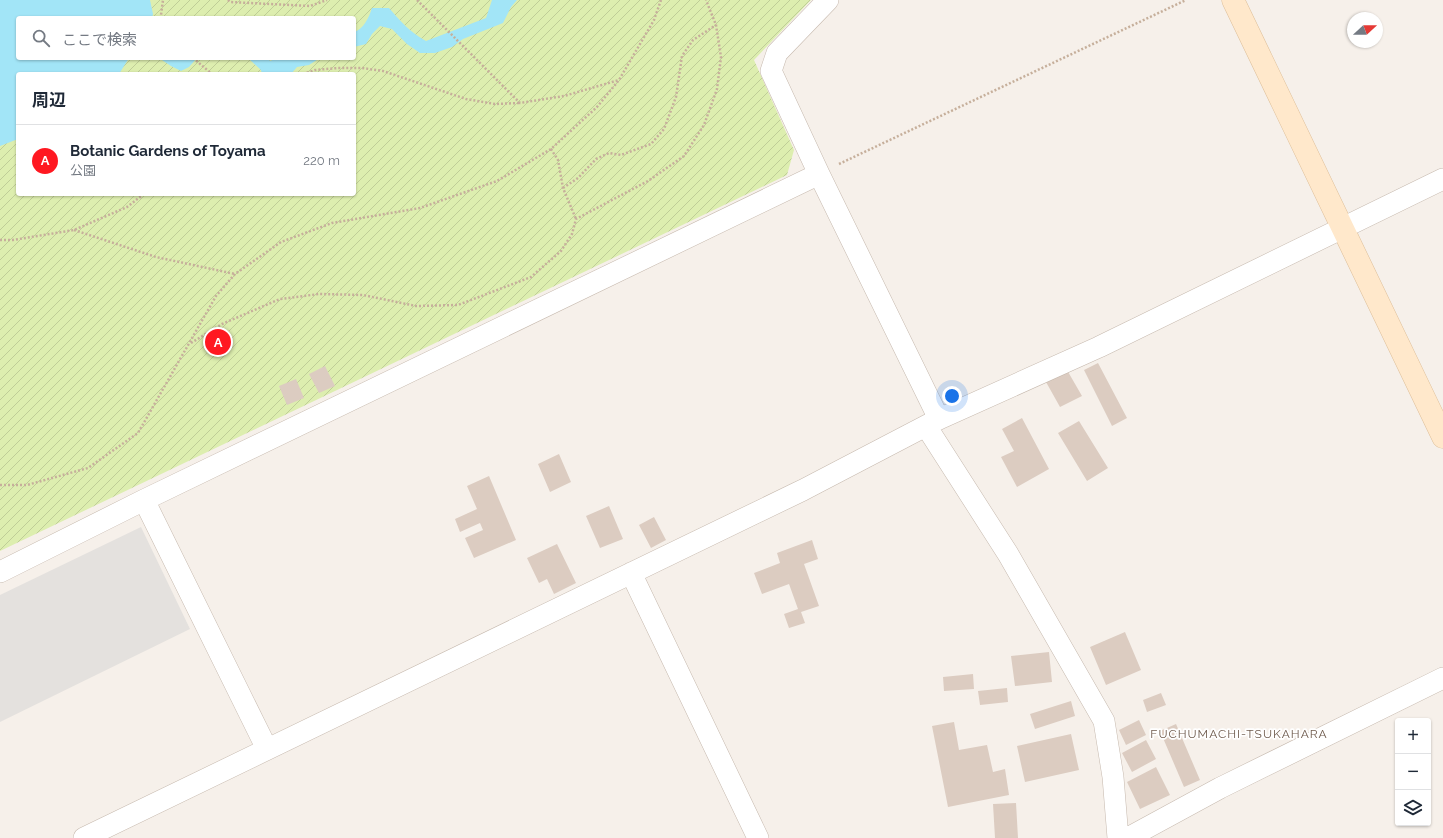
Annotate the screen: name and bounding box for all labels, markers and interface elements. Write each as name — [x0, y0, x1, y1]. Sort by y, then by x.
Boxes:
north arrow — [1347, 12, 1383, 48]
search box — [16, 16, 356, 60]
icon: search — [30, 27, 52, 49]
text: ここで検索 — [62, 31, 137, 49]
text: 周辺 — [32, 90, 66, 110]
text: Botanic Gardens of Toyama — [70, 142, 266, 160]
text: A — [41, 153, 49, 168]
text: 220 m — [303, 153, 340, 168]
text: 公園 — [70, 163, 96, 178]
pin: A — [205, 327, 231, 357]
your location — [942, 386, 962, 406]
map controls — [1395, 718, 1431, 826]
button: + — [1395, 718, 1431, 754]
district label: FUCHUMACHI-TSUKAHARA — [1150, 727, 1328, 741]
button: − — [1395, 754, 1431, 790]
button: layers — [1395, 790, 1431, 826]

